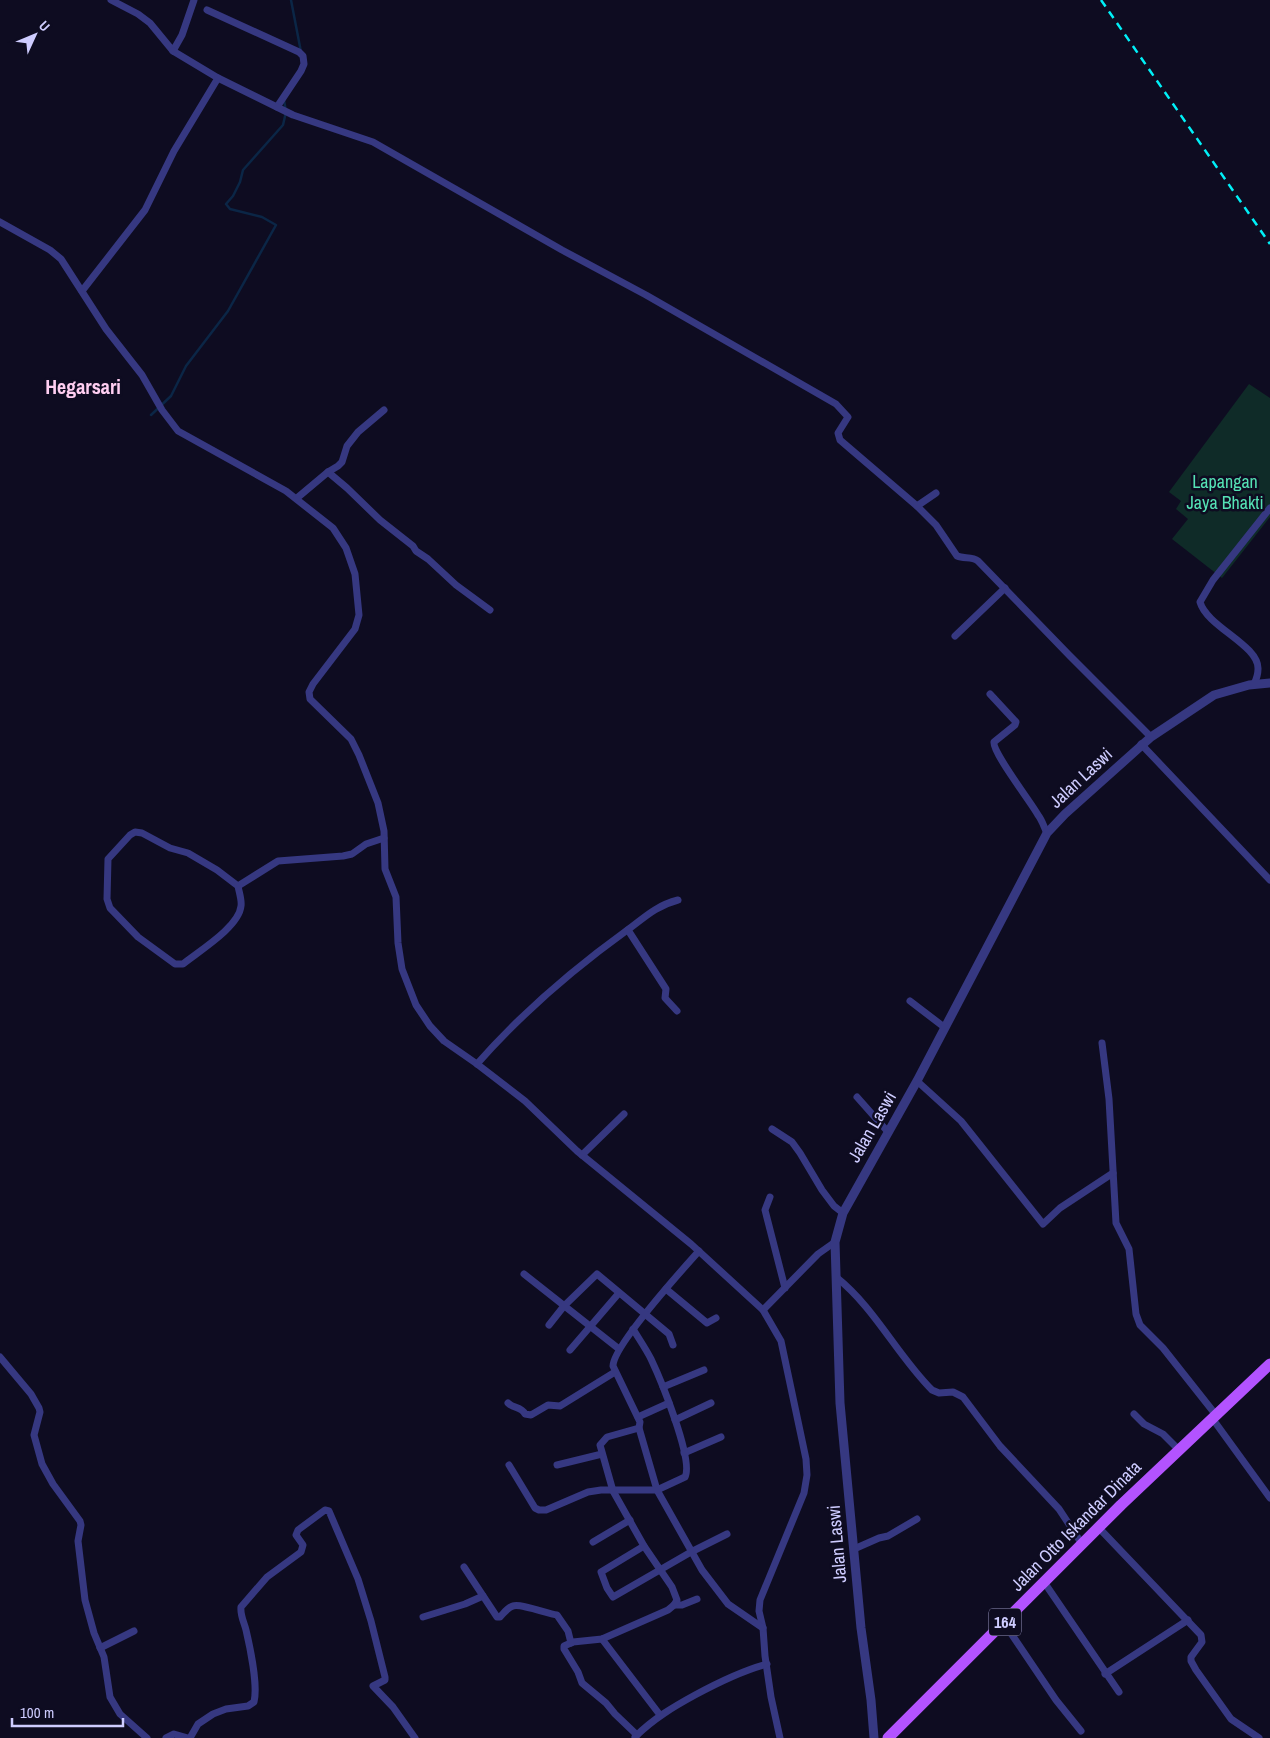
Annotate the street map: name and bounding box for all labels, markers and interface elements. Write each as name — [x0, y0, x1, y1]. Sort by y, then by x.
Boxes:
north arrow — [10, 10, 60, 60]
text: U — [35, 17, 54, 35]
district label: Hegarsari — [45, 373, 121, 400]
park label: Lapangan Jaya Bhakti — [1186, 469, 1264, 515]
street label: Jalan Laswi — [1044, 742, 1118, 813]
street label: Jalan Laswi — [841, 1087, 902, 1167]
street label: Jalan Otto Iskandar Dinata — [1005, 1455, 1147, 1597]
street label: Jalan Laswi — [821, 1504, 852, 1584]
road number: 164 — [989, 1608, 1021, 1635]
scale bar — [12, 1696, 124, 1728]
text: 100 m — [20, 1702, 54, 1723]

